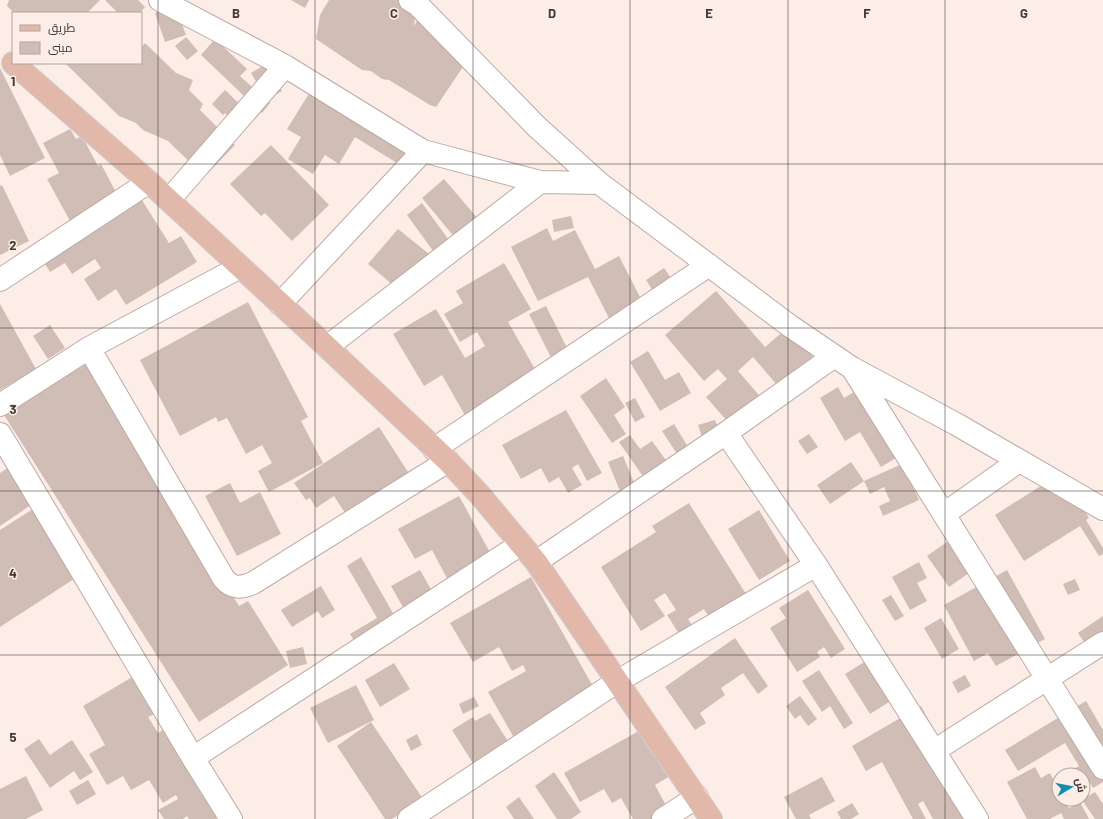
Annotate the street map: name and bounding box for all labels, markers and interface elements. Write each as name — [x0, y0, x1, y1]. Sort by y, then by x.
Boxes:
text: B — [232, 5, 240, 21]
text: C — [390, 5, 398, 21]
text: D — [548, 5, 556, 21]
text: E — [705, 5, 713, 21]
text: F — [863, 5, 871, 21]
text: G — [1020, 5, 1028, 21]
legend — [12, 12, 142, 64]
text: طريق — [48, 20, 76, 35]
text: مبنى — [48, 40, 73, 55]
text: 1 — [11, 73, 15, 89]
text: 2 — [9, 237, 17, 253]
text: 3 — [9, 401, 17, 417]
text: 4 — [9, 565, 17, 581]
text: 5 — [9, 729, 17, 745]
north arrow — [1051, 767, 1091, 807]
text: ش — [1073, 777, 1089, 793]

